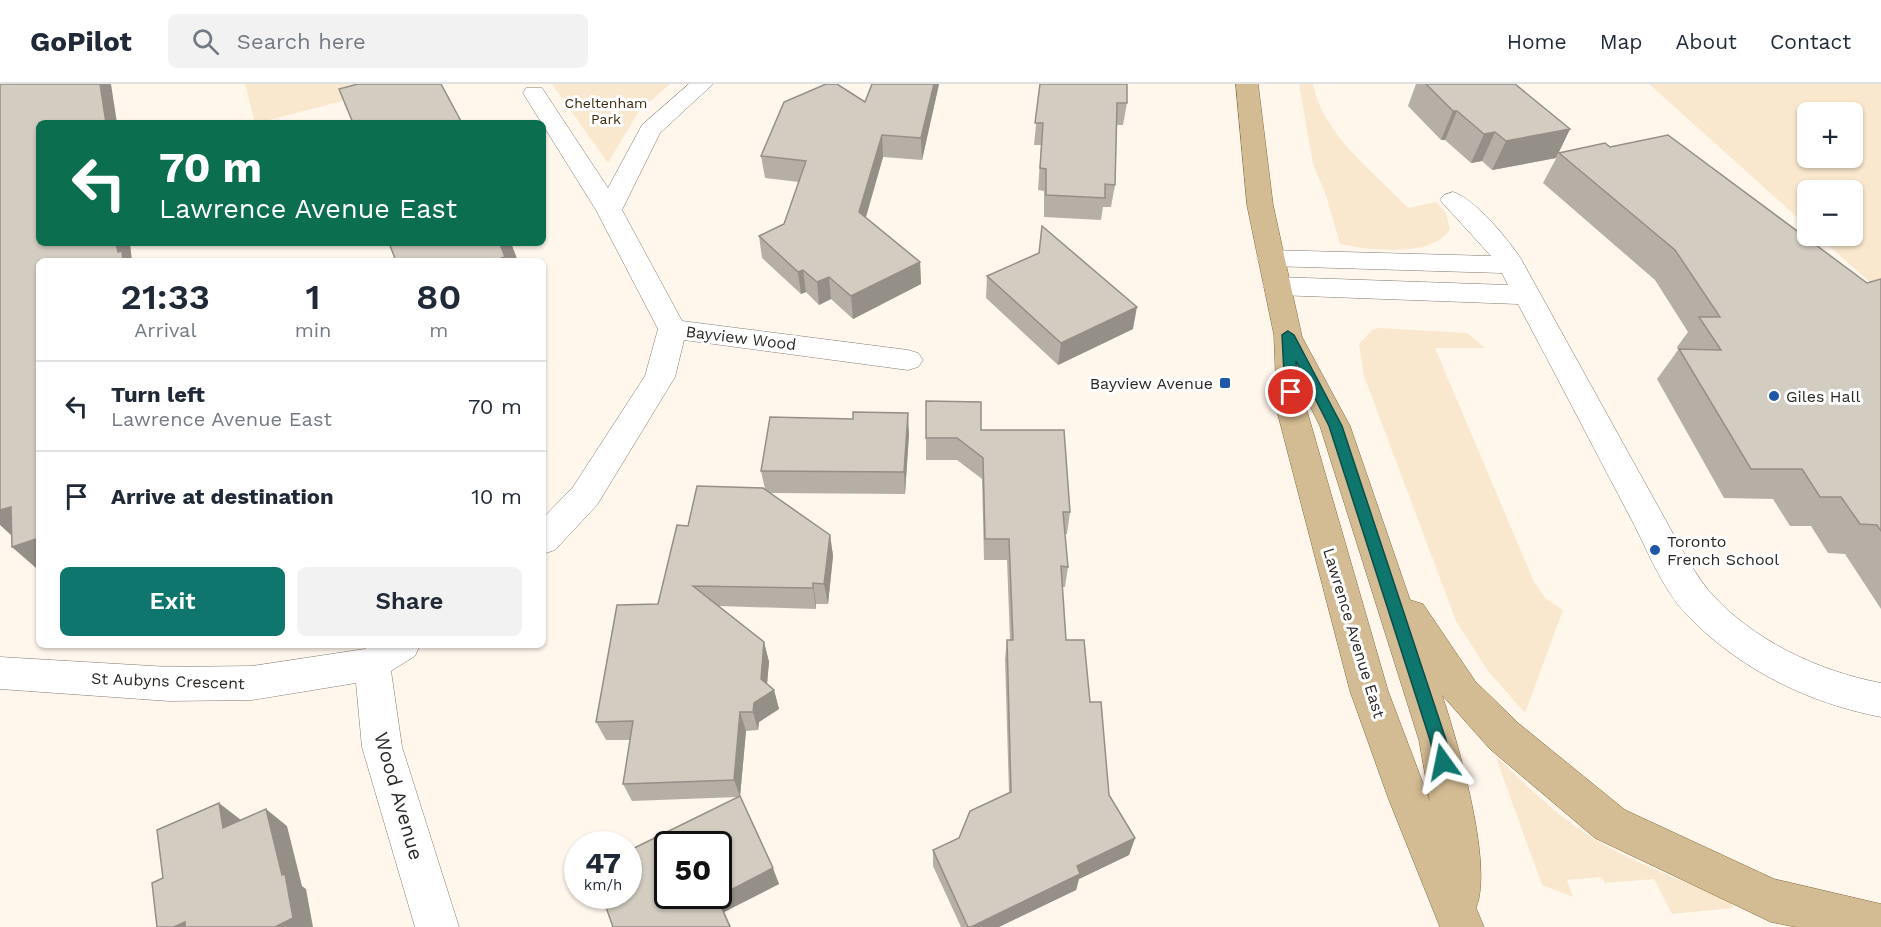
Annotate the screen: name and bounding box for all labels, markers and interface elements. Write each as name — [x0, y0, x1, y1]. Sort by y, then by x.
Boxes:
search box — [168, 14, 588, 68]
text: GoPilot — [30, 25, 132, 58]
icon: search — [189, 25, 222, 58]
text: Search here — [237, 29, 366, 54]
text: Home — [1507, 29, 1567, 54]
text: Map — [1600, 29, 1643, 54]
text: About — [1676, 29, 1737, 54]
text: Contact — [1770, 29, 1851, 54]
park label: Cheltenham Park — [565, 95, 647, 127]
map controls — [1797, 102, 1863, 246]
button: + — [1797, 102, 1863, 168]
text: 70 m — [159, 143, 262, 192]
icon: left — [60, 144, 138, 222]
button: − — [1797, 180, 1863, 246]
text: Lawrence Avenue East — [159, 193, 457, 225]
text: 21:33 — [121, 276, 210, 318]
text: 1 — [306, 276, 321, 318]
text: 80 — [416, 276, 461, 318]
text: Arrival — [134, 318, 197, 342]
text: min — [295, 318, 331, 342]
text: m — [429, 318, 448, 342]
street label: Bayview Wood — [685, 322, 797, 354]
pin — [1265, 366, 1316, 417]
place label: Bayview Avenue — [1090, 374, 1213, 393]
icon: arrive — [1274, 375, 1307, 408]
marker: Bayview Avenue — [1218, 376, 1232, 390]
text: Turn left — [111, 382, 205, 407]
place label: Giles Hall — [1786, 387, 1860, 406]
marker: Giles Hall — [1767, 389, 1781, 403]
icon: left — [60, 390, 93, 423]
text: 70 m — [468, 394, 522, 419]
text: Lawrence Avenue East — [111, 407, 332, 431]
icon: arrive — [60, 480, 93, 513]
text: Arrive at destination — [111, 484, 334, 509]
text: 10 m — [471, 484, 522, 509]
place label: Toronto French School — [1667, 532, 1779, 569]
marker: Toronto French School — [1648, 543, 1662, 557]
street label: Lawrence Avenue East — [1319, 546, 1389, 721]
button: Exit — [60, 567, 285, 636]
button: Share — [297, 567, 522, 636]
street label: St Aubyns Crescent — [91, 669, 245, 693]
street label: Wood Avenue — [369, 729, 429, 863]
position arrow — [1411, 730, 1475, 794]
speed limit sign: 50 — [654, 831, 732, 909]
text: 47 — [585, 845, 621, 880]
text: km/h — [584, 876, 622, 894]

